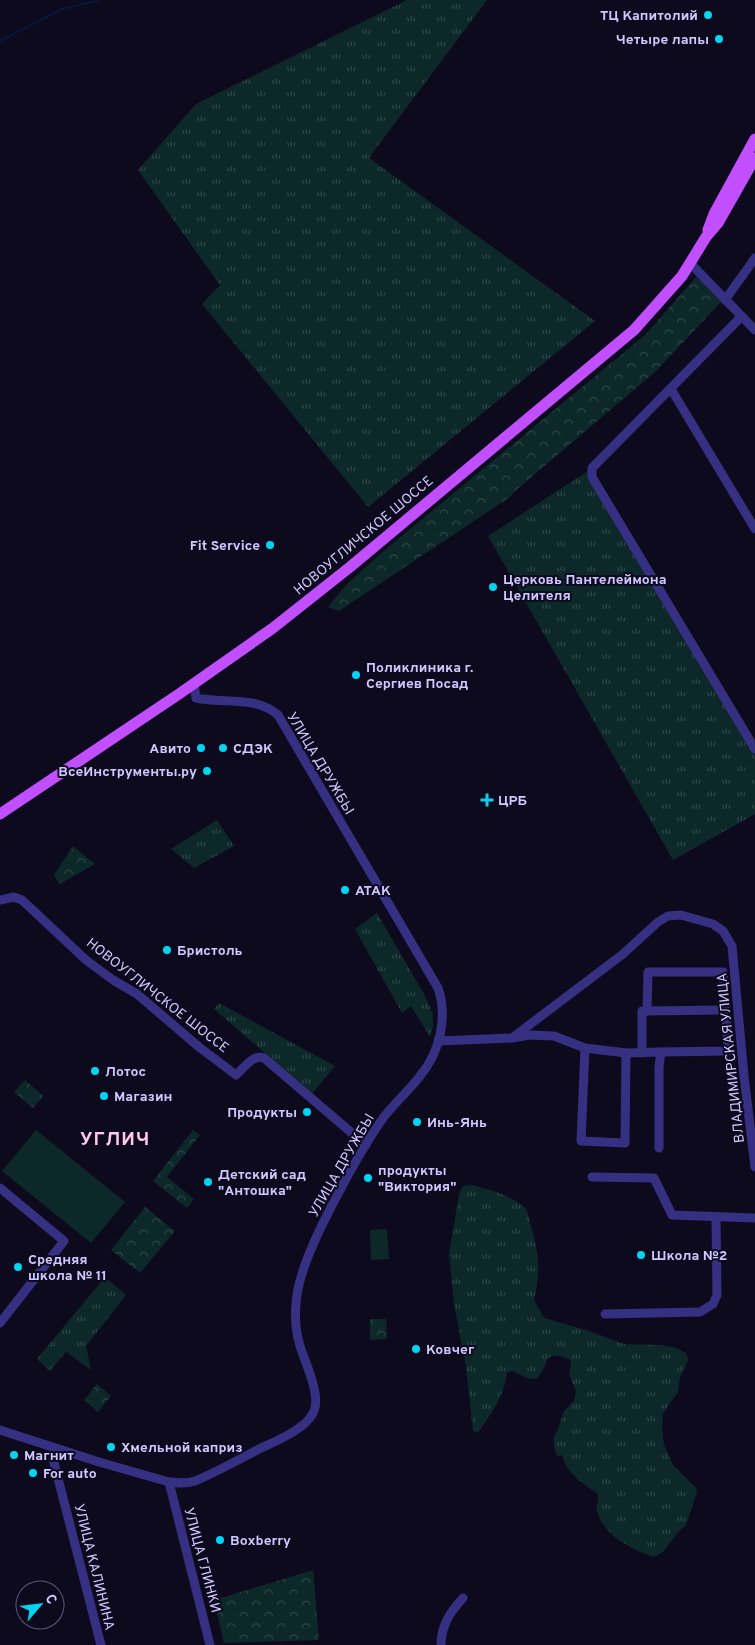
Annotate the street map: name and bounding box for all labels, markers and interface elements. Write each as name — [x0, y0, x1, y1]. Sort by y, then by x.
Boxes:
place label: ТЦ Капитолий — [600, 8, 698, 25]
marker: ТЦ Капитолий — [702, 9, 714, 21]
place label: Четыре лапы — [616, 32, 709, 49]
marker: Четыре лапы — [713, 33, 725, 45]
street label: НОВОУГЛИЧСКОЕ ШОССЕ — [291, 473, 437, 599]
place label: Fit Service — [190, 538, 260, 555]
marker: Fit Service — [264, 539, 276, 551]
place label: Церковь Пантелеймона Целителя — [503, 572, 667, 605]
marker: Церковь Пантелеймона Целителя — [487, 581, 499, 593]
place label: Поликлиника г. Сергиев Посад — [366, 660, 473, 693]
marker: Поликлиника г. Сергиев Посад — [350, 669, 362, 681]
street label: УЛИЦА ДРУЖБЫ — [282, 709, 357, 818]
place label: Авито — [149, 741, 191, 758]
place label: СДЭК — [233, 741, 273, 758]
marker: Авито — [195, 742, 207, 754]
marker: СДЭК — [217, 742, 229, 754]
place label: ВсеИнструменты.ру — [58, 764, 197, 781]
marker: ВсеИнструменты.ру — [201, 765, 213, 777]
marker: ЦРБ — [480, 793, 494, 807]
place label: ЦРБ — [498, 793, 527, 810]
place label: АТАК — [355, 883, 391, 900]
marker: АТАК — [339, 884, 351, 896]
street label: НОВОУГЛИЧСКОЕ ШОССЕ — [82, 935, 232, 1057]
place label: Бристоль — [177, 943, 243, 960]
marker: Бристоль — [161, 944, 173, 956]
street label: ВЛАДИМИРСКАЯ УЛИЦА — [714, 972, 749, 1144]
place label: Лотос — [105, 1064, 146, 1081]
marker: Лотос — [89, 1065, 101, 1077]
place label: Магазин — [114, 1089, 172, 1106]
marker: Магазин — [98, 1090, 110, 1102]
place label: Продукты — [227, 1105, 297, 1122]
marker: Продукты — [301, 1106, 313, 1118]
street label: УЛИЦА ДРУЖБЫ — [306, 1111, 379, 1220]
place label: Инь-Янь — [427, 1115, 487, 1132]
marker: Инь-Янь — [411, 1116, 423, 1128]
district label: УГЛИЧ — [80, 1128, 150, 1152]
place label: продукты "Виктория" — [378, 1163, 456, 1196]
place label: Детский сад "Антошка" — [218, 1167, 306, 1200]
marker: продукты "Виктория" — [362, 1172, 374, 1184]
marker: Детский сад "Антошка" — [202, 1176, 214, 1188]
place label: Школа №2 — [651, 1248, 727, 1265]
marker: Школа №2 — [635, 1249, 647, 1261]
place label: Средняя школа № 11 — [28, 1252, 107, 1285]
marker: Средняя школа № 11 — [12, 1261, 24, 1273]
place label: Ковчег — [426, 1342, 475, 1359]
marker: Ковчег — [410, 1343, 422, 1355]
place label: Хмельной каприз — [121, 1440, 243, 1457]
marker: Хмельной каприз — [105, 1441, 117, 1453]
place label: Магнит — [24, 1448, 74, 1465]
marker: Магнит — [8, 1449, 20, 1461]
place label: For auto — [43, 1466, 97, 1483]
marker: For auto — [27, 1467, 39, 1479]
street label: УЛИЦА КАЛИНИНА — [70, 1502, 117, 1632]
street label: УЛИЦА ГЛИНКИ — [179, 1506, 224, 1615]
place label: Boxberry — [230, 1533, 291, 1550]
marker: Boxberry — [214, 1534, 226, 1546]
north arrow — [15, 1580, 65, 1630]
text: С — [41, 1592, 60, 1608]

